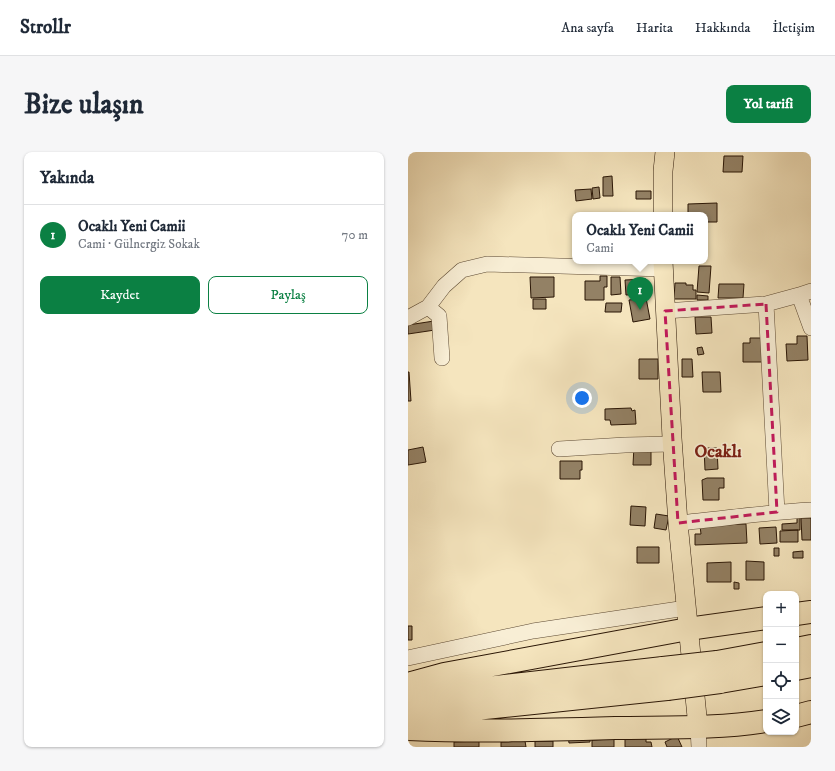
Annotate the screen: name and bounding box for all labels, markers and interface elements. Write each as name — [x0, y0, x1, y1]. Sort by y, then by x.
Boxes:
text: Strollr — [20, 16, 71, 39]
text: Ana sayfa — [561, 19, 614, 37]
text: Harita — [636, 19, 673, 37]
text: Hakkında — [695, 19, 750, 37]
text: İletişim — [772, 19, 815, 37]
button: Yol tarifi — [726, 85, 811, 123]
text: Bize ulaşın — [24, 87, 144, 122]
text: Yakında — [40, 167, 94, 189]
popup — [572, 212, 708, 264]
text: Ocaklı Yeni Camii — [78, 217, 185, 236]
text: Ocaklı Yeni Camii — [586, 221, 694, 240]
text: 1 — [51, 227, 55, 243]
text: 70 m — [342, 227, 368, 243]
text: Cami · Gülnergiz Sokak — [78, 236, 200, 252]
text: Cami — [586, 240, 614, 256]
button: Kaydet — [40, 276, 200, 314]
button: Paylaş — [208, 276, 368, 314]
pin: 1 — [627, 277, 653, 310]
your location — [572, 388, 592, 408]
district label: Ocaklı — [694, 441, 742, 463]
map controls — [763, 591, 799, 735]
button: + — [763, 591, 799, 627]
button: − — [763, 627, 799, 663]
button: locate — [763, 663, 799, 699]
button: layers — [763, 699, 799, 735]

